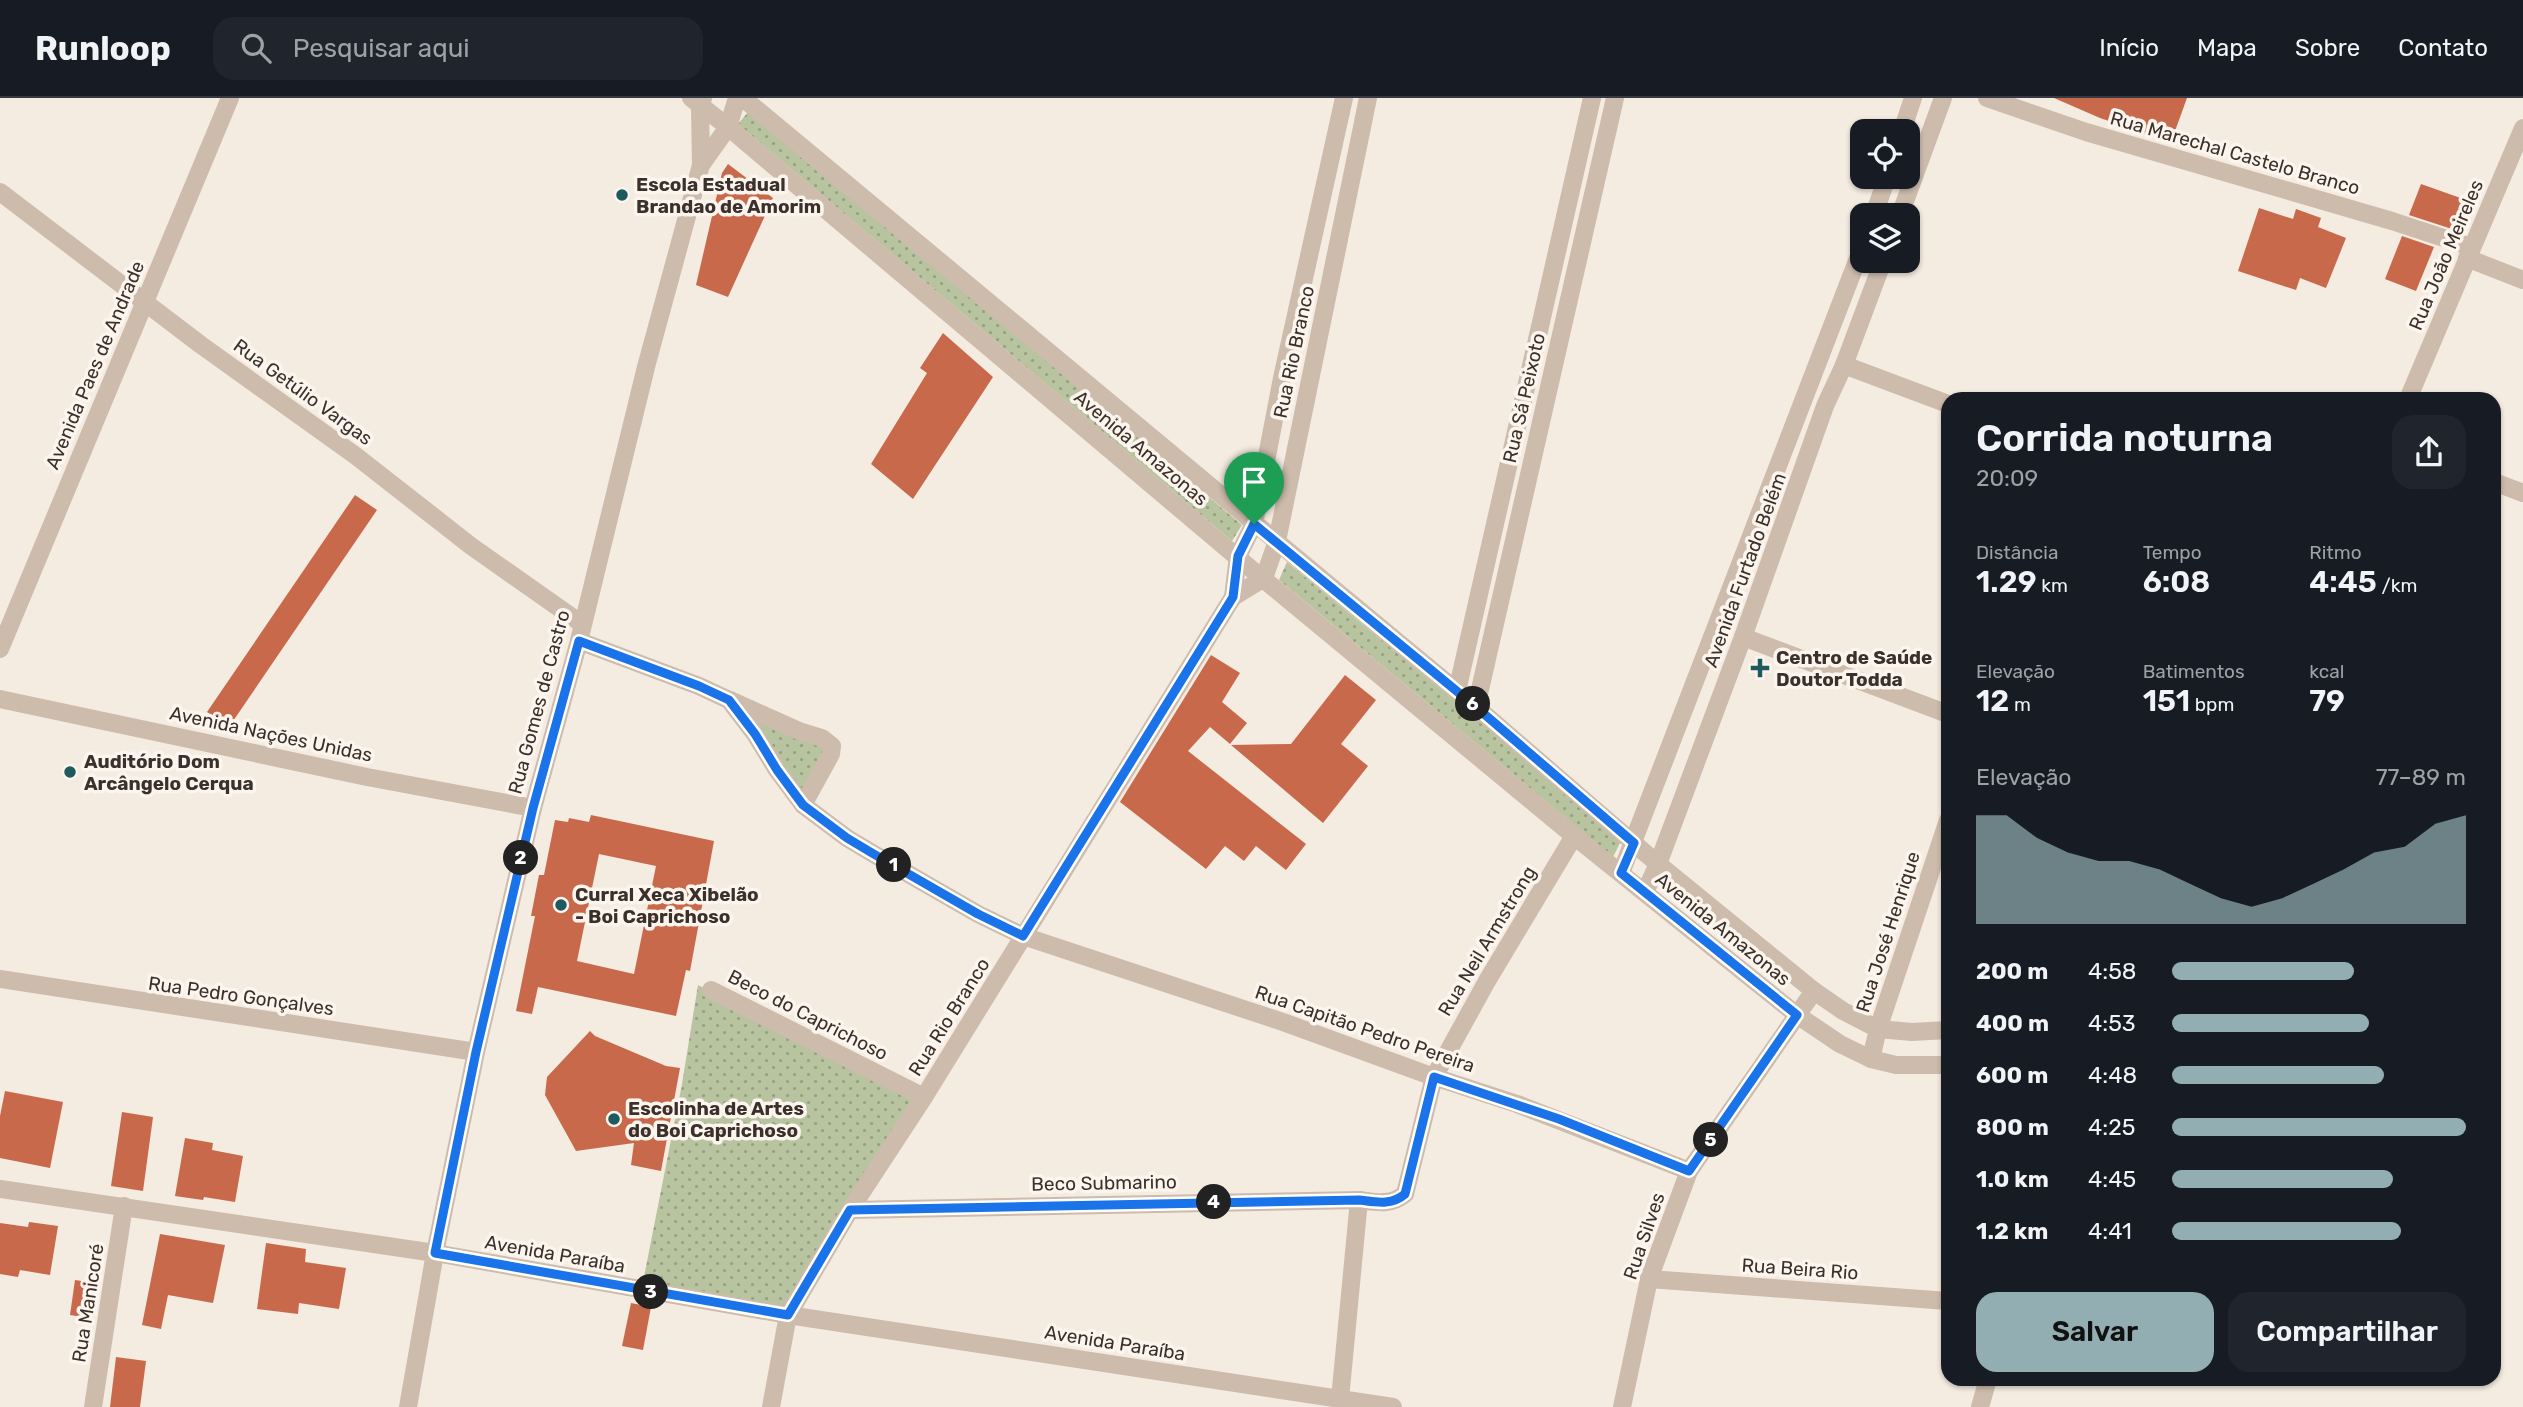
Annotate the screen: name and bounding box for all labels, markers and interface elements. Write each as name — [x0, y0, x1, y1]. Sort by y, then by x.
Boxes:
search box — [213, 17, 703, 80]
text: Runloop — [35, 29, 171, 68]
icon: search — [237, 29, 275, 67]
text: Pesquisar aqui — [293, 33, 470, 64]
text: Início — [2099, 34, 2159, 62]
text: Mapa — [2197, 34, 2257, 62]
text: Sobre — [2295, 34, 2360, 62]
text: Contato — [2398, 34, 2488, 62]
street label: Rua Marechal Castelo Branco — [2108, 106, 2362, 200]
map controls — [1850, 119, 1920, 273]
button: locate — [1850, 119, 1920, 189]
place label: Escola Estadual Brandao de Amorim — [636, 173, 821, 218]
street label: Rua João Meireles — [2404, 176, 2488, 334]
marker: Escola Estadual Brandao de Amorim — [614, 187, 630, 203]
button: layers — [1850, 203, 1920, 273]
street label: Avenida Paes de Andrade — [41, 257, 149, 473]
street label: Rua Rio Branco — [1269, 284, 1319, 420]
street label: Rua Sá Peixoto — [1498, 331, 1550, 465]
street label: Rua Getúlio Vargas — [229, 334, 377, 450]
street label: Avenida Amazonas — [1070, 385, 1212, 511]
text: Corrida noturna — [1976, 415, 2273, 461]
button: share — [2392, 415, 2466, 489]
pin — [1224, 452, 1284, 524]
icon: arrive — [1235, 463, 1273, 501]
text: 20:09 — [1976, 464, 2038, 492]
street label: Avenida Furtado Belém — [1699, 470, 1791, 670]
text: Distância — [1976, 541, 2058, 564]
text: Tempo — [2143, 541, 2202, 564]
text: Ritmo — [2309, 541, 2362, 564]
text: 1.29 — [1976, 564, 2037, 600]
text: 6:08 — [2143, 564, 2210, 600]
text: 4:45 — [2309, 564, 2377, 600]
text: km — [2037, 574, 2068, 597]
text: /km — [2377, 574, 2417, 597]
street label: Rua Gomes de Castro — [503, 607, 575, 797]
place label: Centro de Saúde Doutor Todda — [1776, 646, 1932, 691]
marker: Centro de Saúde Doutor Todda — [1750, 658, 1770, 678]
text: Elevação — [1976, 660, 2055, 683]
text: Batimentos — [2143, 660, 2245, 683]
text: kcal — [2309, 660, 2344, 683]
text: 12 — [1976, 683, 2009, 719]
text: 151 — [2143, 683, 2190, 719]
text: 79 — [2309, 683, 2345, 719]
pin: 6 — [1456, 686, 1490, 722]
text: 6 — [1466, 692, 1479, 715]
text: m — [2009, 693, 2031, 716]
text: bpm — [2190, 693, 2234, 716]
street label: Avenida Nações Unidas — [168, 701, 374, 767]
place label: Auditório Dom Arcângelo Cerqua — [84, 750, 254, 795]
text: Elevação — [1976, 763, 2072, 791]
text: 77–89 m — [2376, 763, 2466, 791]
marker: Auditório Dom Arcângelo Cerqua — [62, 764, 78, 780]
pin: 2 — [504, 840, 538, 876]
text: 2 — [514, 846, 527, 869]
pin: 1 — [876, 848, 912, 882]
street label: Rua José Henrique — [1851, 849, 1925, 1015]
text: 1 — [889, 853, 898, 876]
street label: Rua Neil Armstrong — [1433, 862, 1541, 1020]
street label: Avenida Amazonas — [1651, 867, 1795, 991]
place label: Curral Xeca Xibelão - Boi Caprichoso — [575, 883, 759, 928]
marker: Curral Xeca Xibelão - Boi Caprichoso — [553, 897, 569, 913]
street label: Rua Rio Branco — [904, 954, 994, 1080]
text: 200 m — [1976, 957, 2048, 985]
text: 4:58 — [2088, 957, 2136, 985]
street label: Beco do Caprichoso — [724, 965, 892, 1065]
street label: Rua Pedro Gonçalves — [147, 972, 335, 1020]
street label: Rua Capitão Pedro Pereira — [1252, 981, 1478, 1077]
text: 400 m — [1976, 1009, 2049, 1037]
text: 4:53 — [2088, 1009, 2136, 1037]
text: 600 m — [1976, 1061, 2048, 1089]
text: 4:48 — [2088, 1061, 2137, 1089]
place label: Escolinha de Artes do Boi Caprichoso — [628, 1097, 804, 1142]
marker: Escolinha de Artes do Boi Caprichoso — [606, 1111, 622, 1127]
text: 800 m — [1976, 1113, 2049, 1141]
text: 4:25 — [2088, 1113, 2135, 1141]
pin: 5 — [1694, 1122, 1728, 1158]
text: 5 — [1704, 1128, 1717, 1151]
text: 1.0 km — [1976, 1165, 2049, 1193]
text: 4:45 — [2088, 1165, 2136, 1193]
street label: Beco Submarino — [1031, 1170, 1177, 1196]
pin: 4 — [1196, 1184, 1232, 1220]
street label: Rua Silves — [1618, 1189, 1670, 1283]
text: 4 — [1207, 1190, 1220, 1213]
text: 1.2 km — [1976, 1217, 2048, 1245]
text: 4:41 — [2088, 1217, 2132, 1245]
street label: Avenida Paraíba — [483, 1230, 627, 1278]
street label: Rua Manicoré — [67, 1242, 109, 1364]
street label: Rua Beira Rio — [1741, 1253, 1859, 1285]
pin: 3 — [634, 1274, 668, 1310]
text: 3 — [644, 1280, 657, 1303]
button: Salvar — [1976, 1292, 2214, 1372]
button: Compartilhar — [2228, 1292, 2466, 1372]
street label: Avenida Paraíba — [1043, 1321, 1187, 1365]

